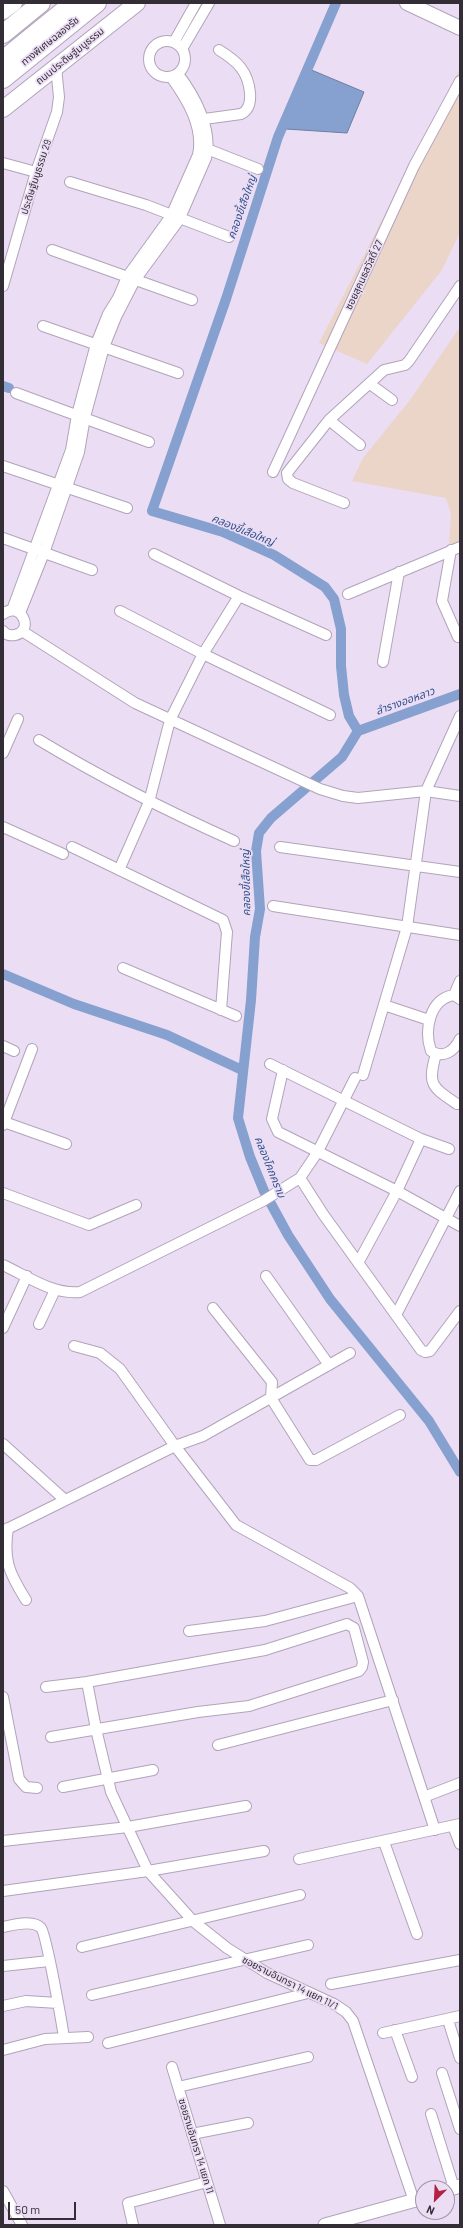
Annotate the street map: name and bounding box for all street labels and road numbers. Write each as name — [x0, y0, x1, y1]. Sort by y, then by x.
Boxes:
street label: ทางพิเศษฉลองรัช — [19, 14, 81, 68]
street label: ถนนประดิษฐ์มนูธรรม — [33, 25, 107, 87]
street label: ประดิษฐ์มนูธรรม 29 — [18, 138, 54, 216]
street label: ซอยสุคนธสวัสดิ์ 27 — [343, 238, 385, 312]
street label: ซอยรามอินทรา 14 แยก 11/1 — [240, 1954, 340, 2012]
street label: ซอยรามอินทรา 14 แยก 11 — [176, 2097, 216, 2195]

